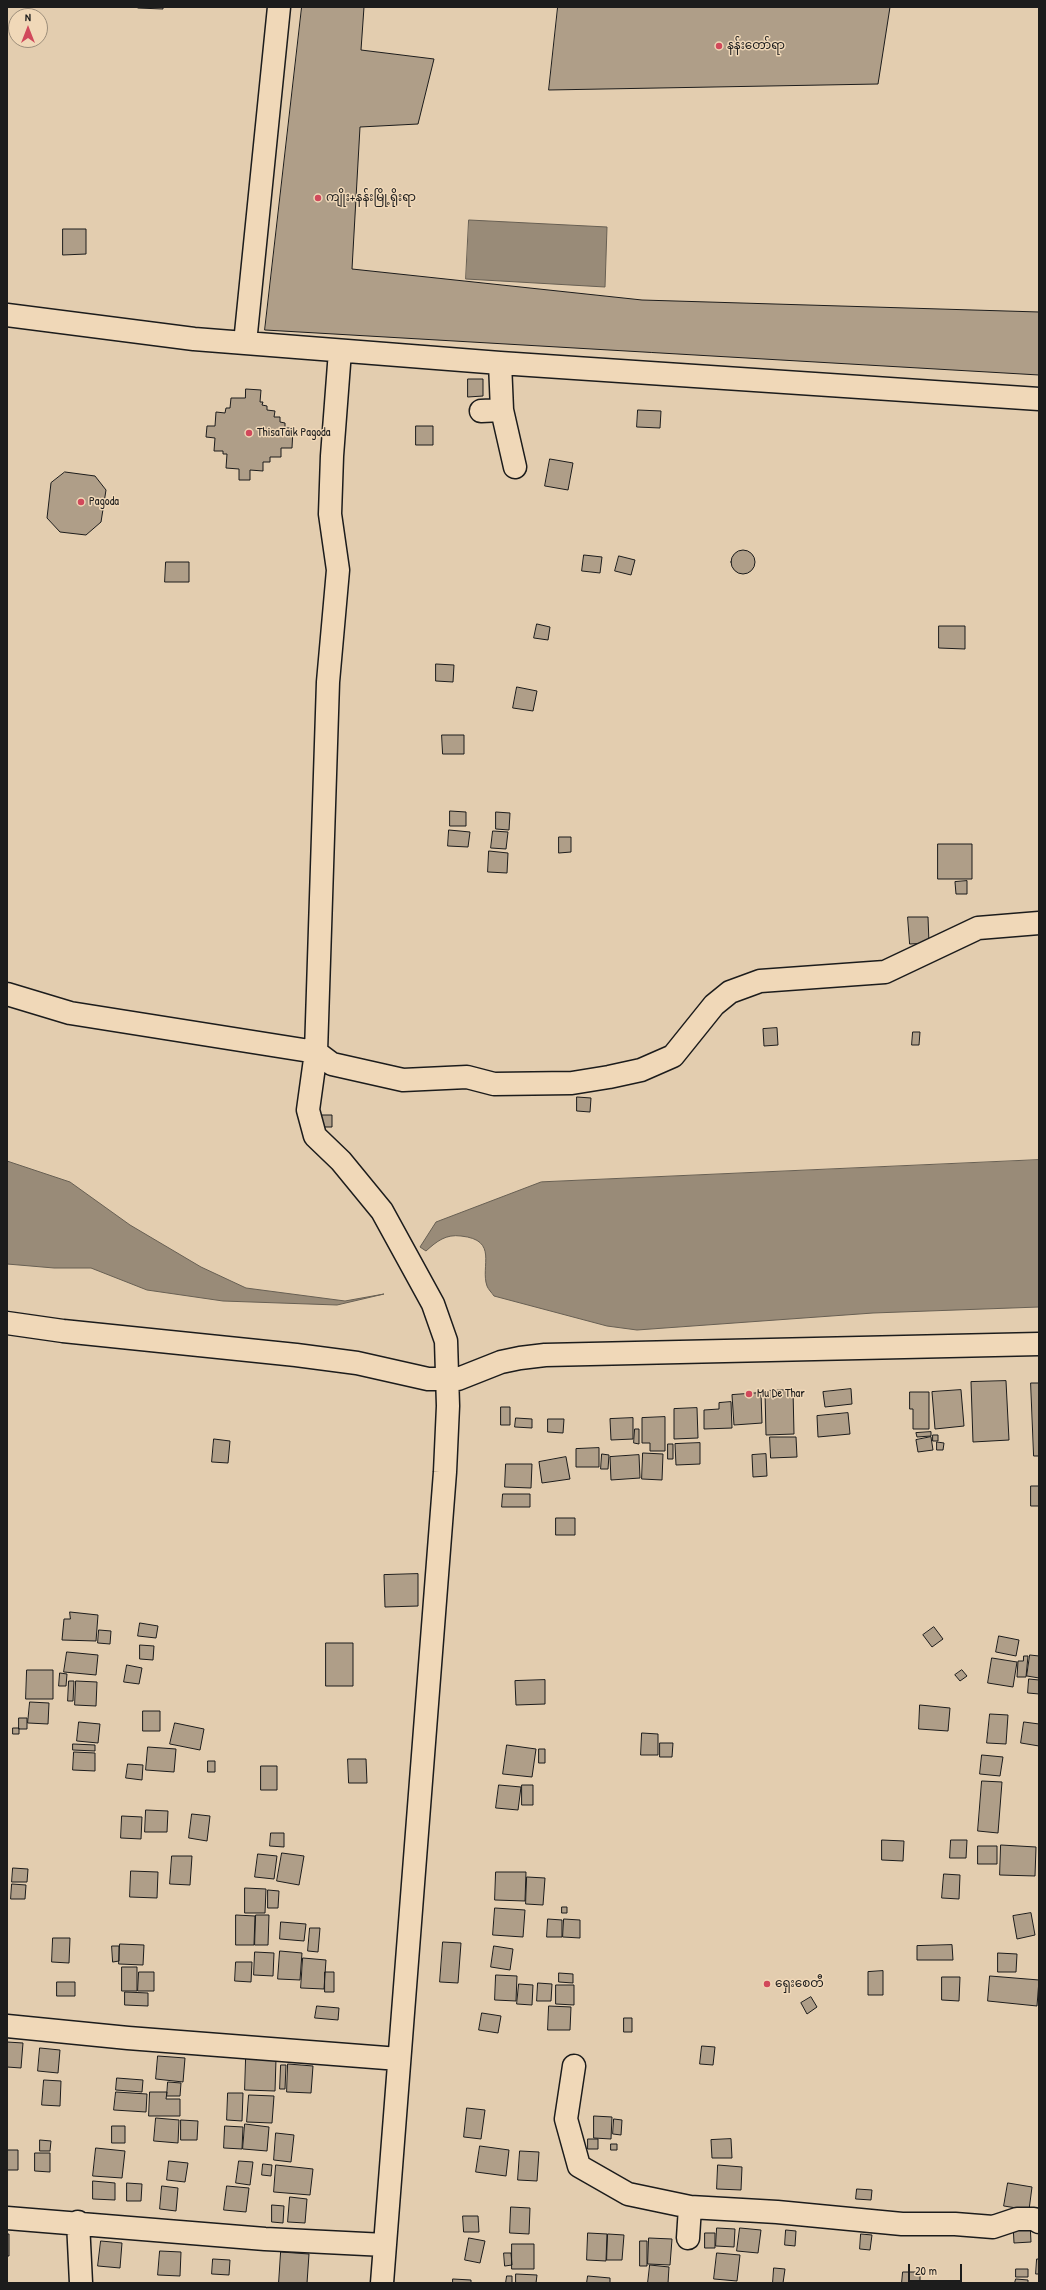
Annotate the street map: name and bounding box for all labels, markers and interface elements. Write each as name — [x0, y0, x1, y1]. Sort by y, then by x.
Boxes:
north arrow — [8, 8, 48, 48]
text: N — [25, 10, 31, 24]
place label: နန်းတော်ရာ — [727, 39, 785, 53]
marker: နန်းတော်ရာ — [714, 41, 724, 51]
place label: ကျိုး+နန်းမြို့ရိုးရာ — [326, 191, 416, 205]
marker: ကျိုး+နန်းမြို့ရိုးရာ — [313, 193, 323, 203]
place label: ThisaTaik Pagoda — [257, 426, 330, 440]
marker: ThisaTaik Pagoda — [244, 428, 254, 438]
place label: Pagoda — [89, 495, 119, 509]
marker: Pagoda — [76, 497, 86, 507]
place label: Mu De Thar — [757, 1387, 805, 1401]
marker: Mu De Thar — [744, 1389, 754, 1399]
place label: ရှေးစေတီ — [775, 1977, 824, 1991]
marker: ရှေးစေတီ — [762, 1979, 772, 1989]
scale bar — [910, 2256, 964, 2282]
text: 20 m — [915, 2262, 937, 2279]

